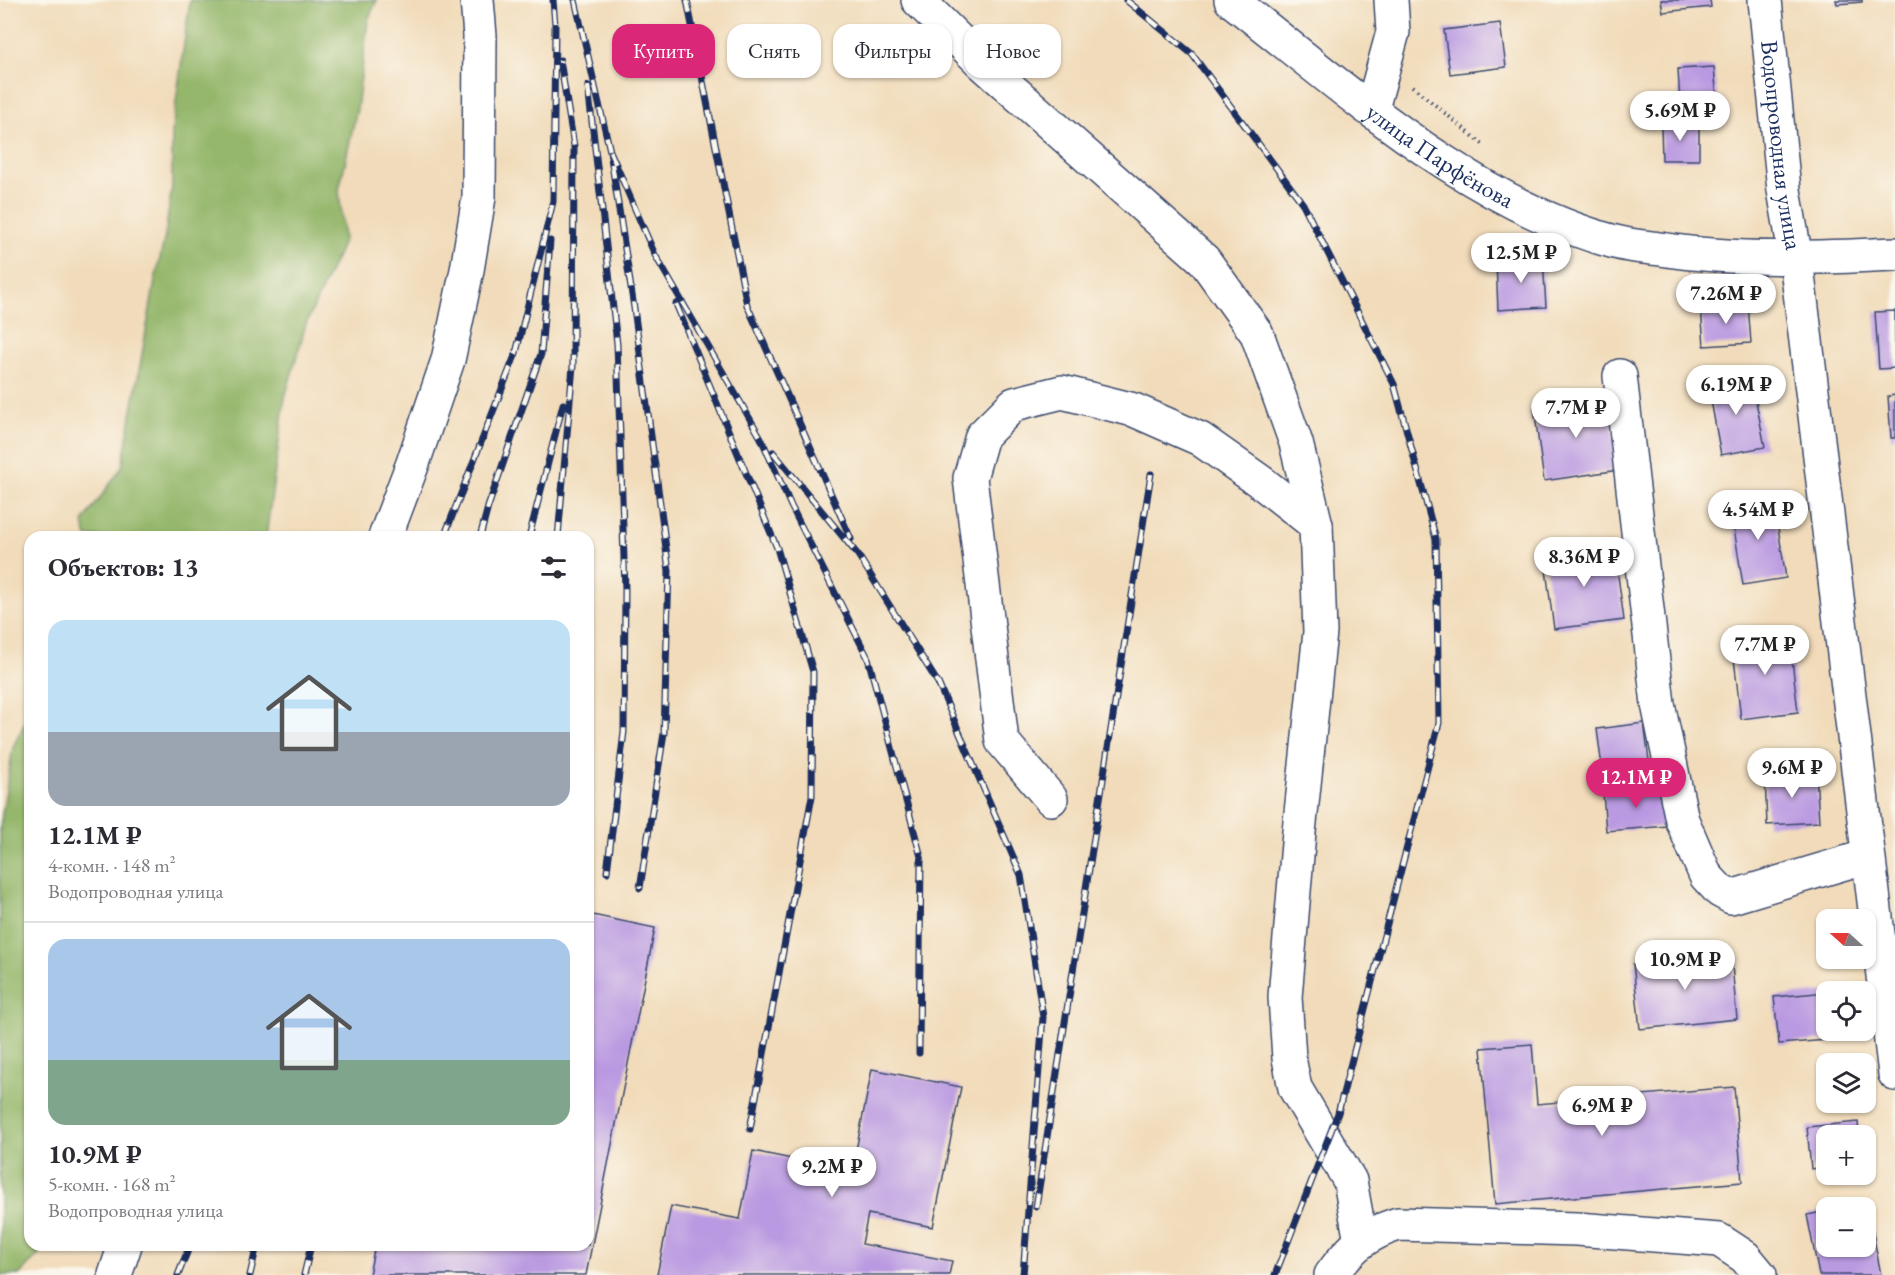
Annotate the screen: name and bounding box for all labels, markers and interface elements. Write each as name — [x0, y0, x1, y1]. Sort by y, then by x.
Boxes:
chip: Купить — [612, 24, 715, 78]
chip: Снять — [727, 24, 821, 78]
chip: Фильтры — [833, 24, 952, 78]
chip: Новое — [964, 24, 1061, 78]
street label: Водопроводная улица — [1754, 39, 1810, 253]
pin: 5.69M ₽ — [1625, 91, 1735, 142]
street label: улица Парфёнова — [1360, 96, 1520, 215]
text: 5.69M ₽ — [1644, 97, 1716, 123]
pin: 12.5M ₽ — [1466, 233, 1576, 284]
text: 12.5M ₽ — [1485, 239, 1557, 265]
pin: 7.26M ₽ — [1671, 274, 1781, 325]
text: 7.26M ₽ — [1690, 280, 1762, 306]
pin: 6.19M ₽ — [1681, 365, 1791, 416]
text: 6.19M ₽ — [1700, 371, 1772, 397]
pin: 7.7M ₽ — [1527, 388, 1625, 439]
text: 7.7M ₽ — [1545, 394, 1607, 420]
pin: 4.54M ₽ — [1703, 490, 1813, 541]
text: 4.54M ₽ — [1722, 496, 1794, 522]
pin: 8.36M ₽ — [1529, 537, 1639, 588]
text: 8.36M ₽ — [1548, 543, 1620, 569]
text: Объектов: 13 — [48, 550, 199, 584]
icon: filters — [537, 551, 570, 584]
pin: 7.7M ₽ — [1716, 625, 1814, 676]
text: 7.7M ₽ — [1734, 631, 1796, 657]
icon: home — [255, 659, 363, 767]
pin: 9.6M ₽ — [1743, 748, 1841, 799]
text: 9.6M ₽ — [1761, 754, 1823, 780]
pin: 12.1M ₽ — [1581, 758, 1691, 809]
text: 12.1M ₽ — [1600, 764, 1672, 790]
text: 12.1M ₽ — [48, 818, 142, 852]
text: 4-комн. · 148 m² — [48, 852, 176, 878]
text: Водопроводная улица — [48, 878, 224, 904]
north arrow — [1816, 909, 1876, 969]
map controls — [1816, 909, 1876, 1257]
pin: 10.9M ₽ — [1630, 940, 1740, 991]
text: 10.9M ₽ — [1649, 946, 1721, 972]
icon: home — [255, 978, 363, 1086]
button: locate — [1816, 981, 1876, 1041]
button: layers — [1816, 1053, 1876, 1113]
pin: 6.9M ₽ — [1553, 1086, 1651, 1137]
text: 6.9M ₽ — [1571, 1092, 1633, 1118]
button: + — [1816, 1125, 1876, 1185]
text: 10.9M ₽ — [48, 1137, 142, 1171]
pin: 9.2M ₽ — [783, 1147, 881, 1198]
text: 9.2M ₽ — [801, 1153, 863, 1179]
text: 5-комн. · 168 m² — [48, 1171, 176, 1197]
text: Водопроводная улица — [48, 1197, 224, 1223]
button: − — [1816, 1197, 1876, 1257]

